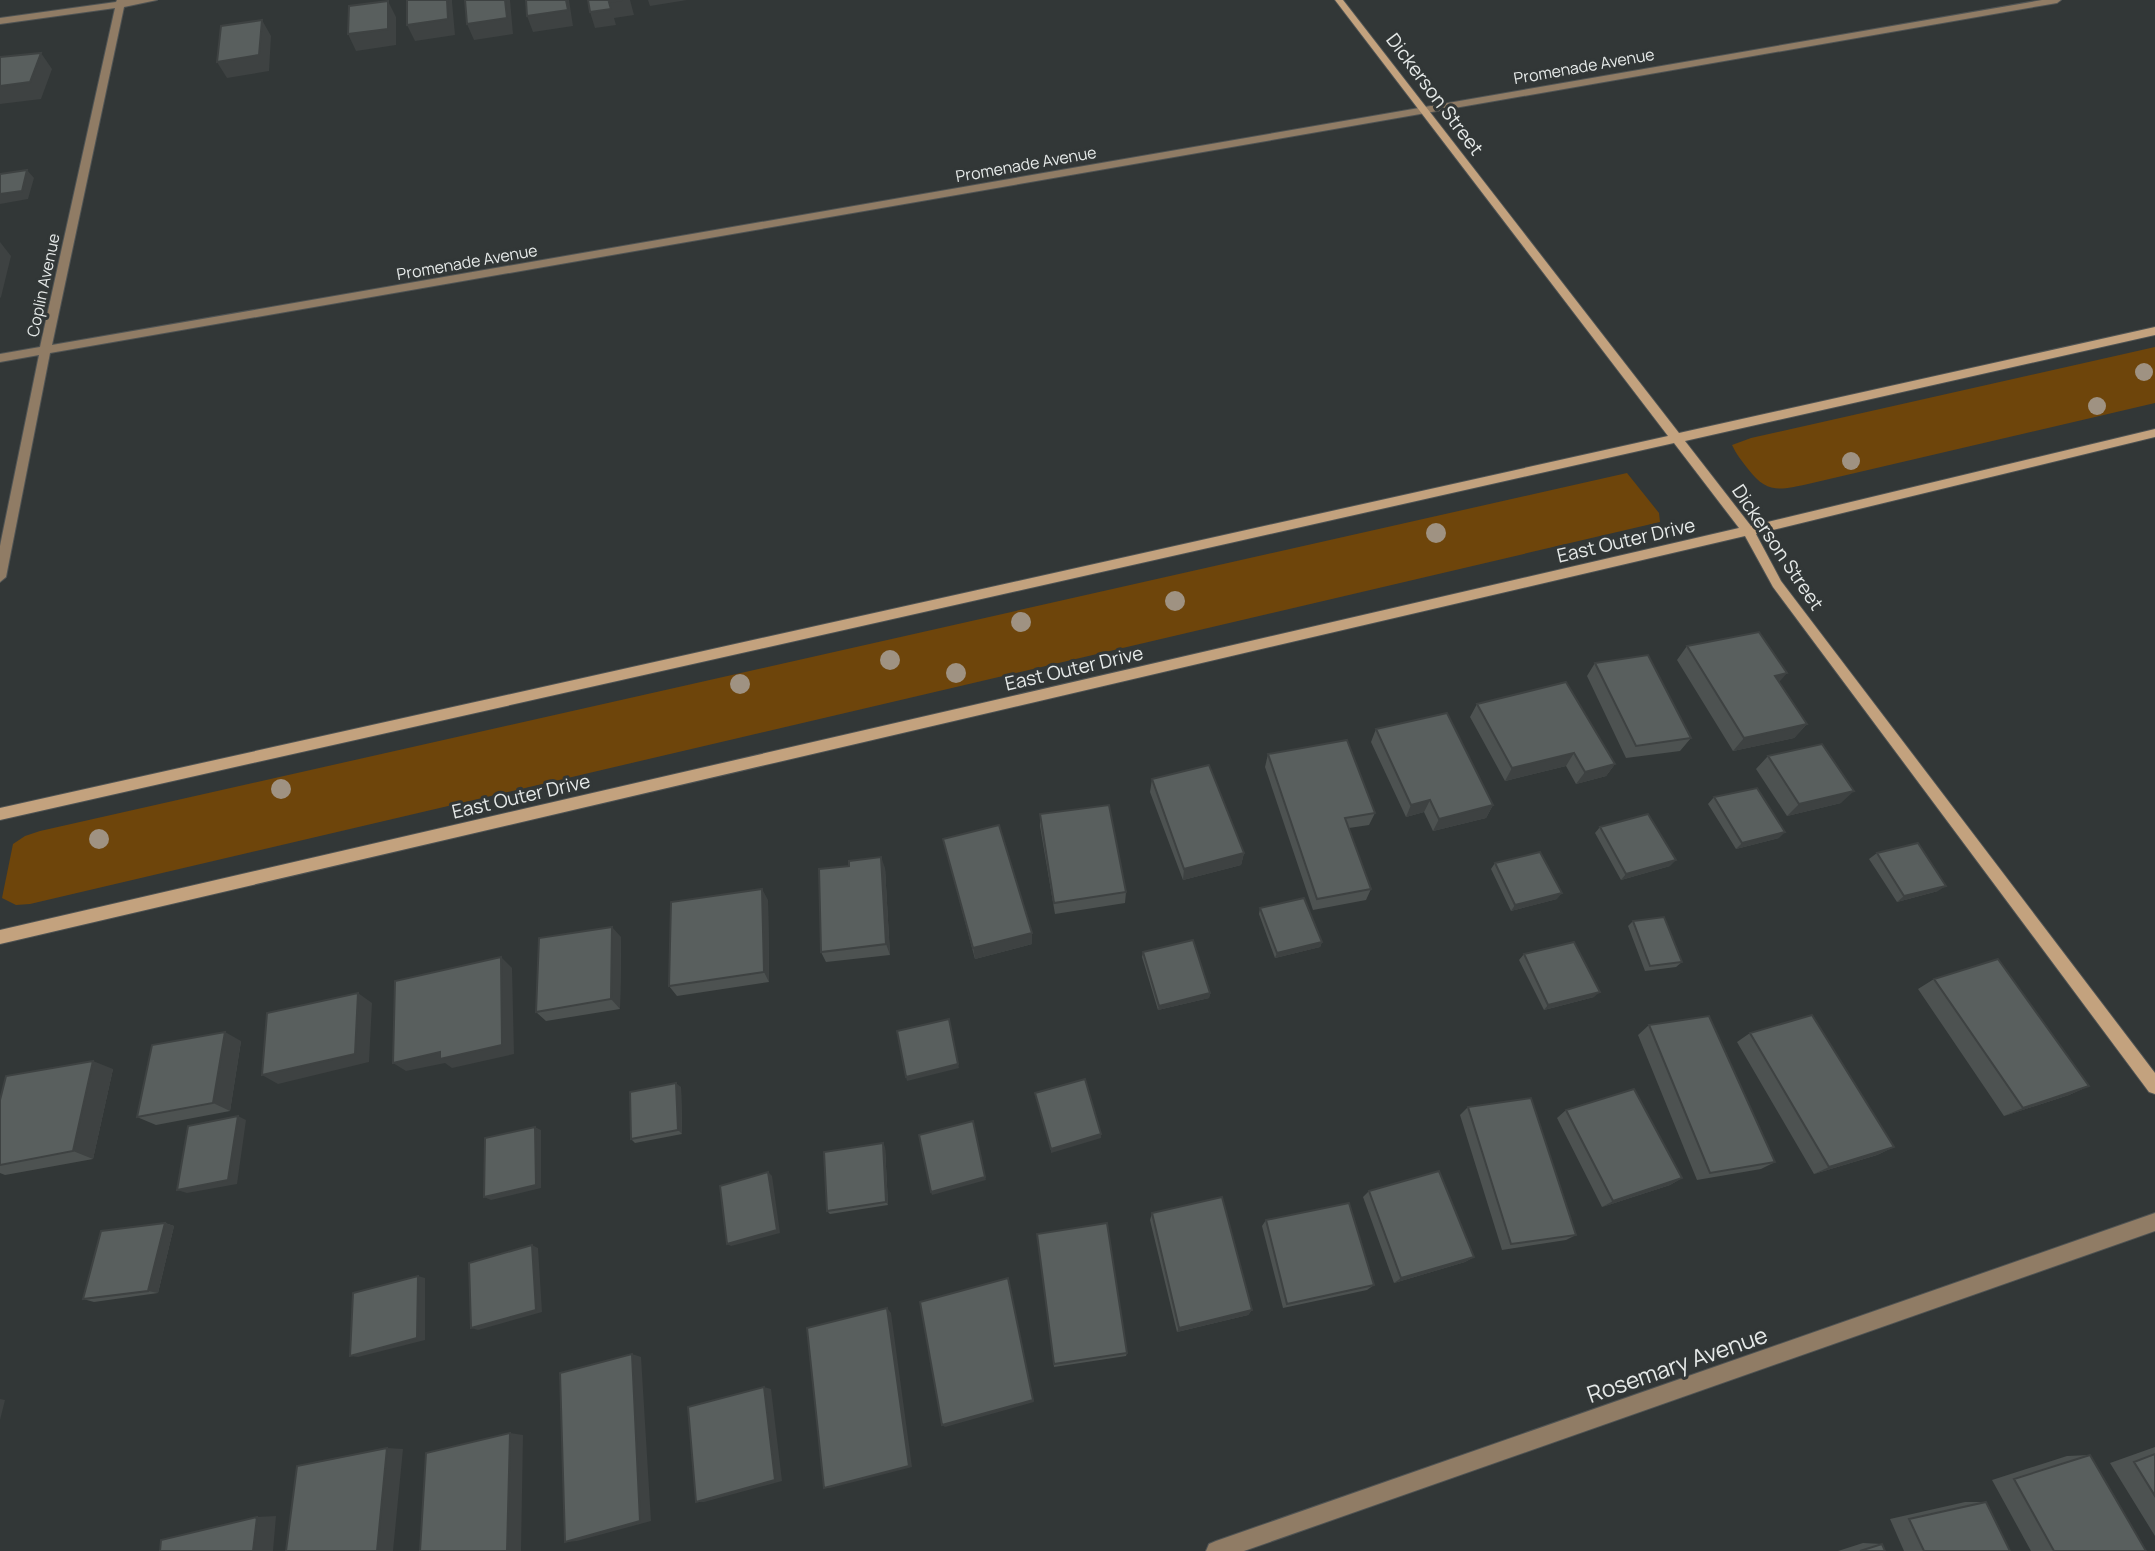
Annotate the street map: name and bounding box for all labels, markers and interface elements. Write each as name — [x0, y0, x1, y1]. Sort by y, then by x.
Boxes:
street label: Dickerson Street — [1380, 28, 1490, 160]
street label: Promenade Avenue — [1512, 43, 1656, 89]
street label: Promenade Avenue — [954, 141, 1098, 187]
street label: Coplin Avenue — [21, 231, 65, 339]
street label: Promenade Avenue — [395, 239, 539, 285]
street label: Dickerson Street — [1726, 479, 1830, 615]
street label: East Outer Drive — [1554, 511, 1698, 569]
street label: East Outer Drive — [1002, 639, 1146, 697]
street label: East Outer Drive — [449, 767, 593, 825]
street label: Rosemary Avenue — [1582, 1318, 1772, 1410]

